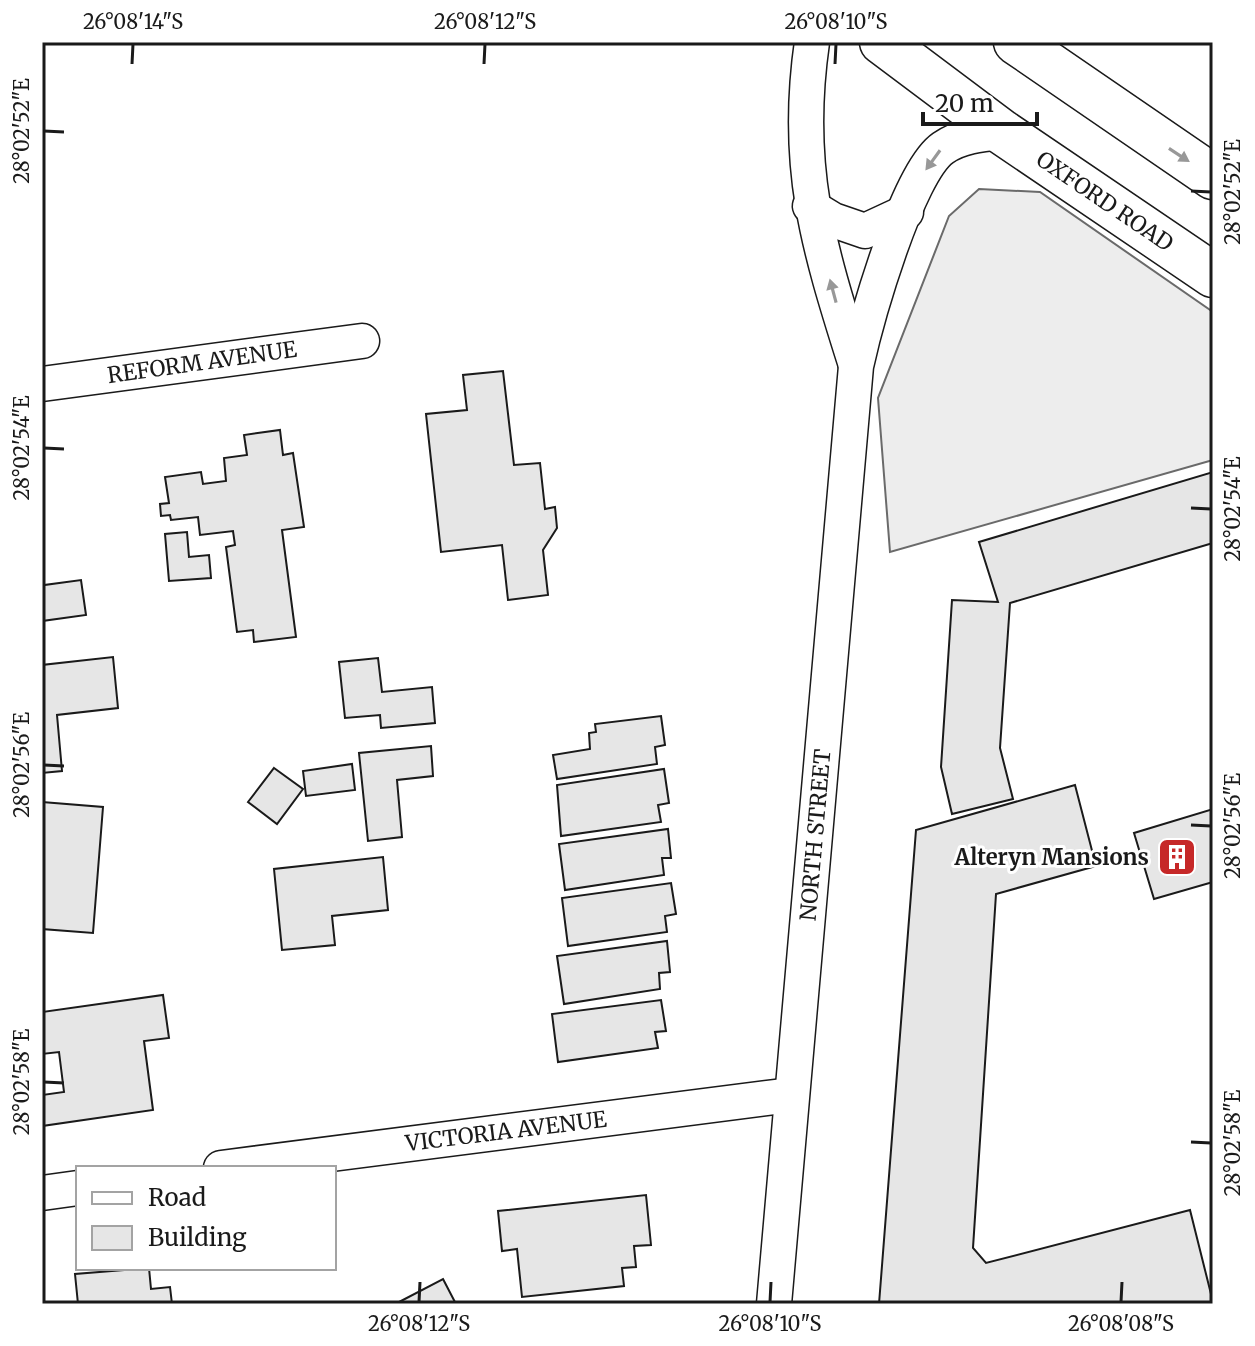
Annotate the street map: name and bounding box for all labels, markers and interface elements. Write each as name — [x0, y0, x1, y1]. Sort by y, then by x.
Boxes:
text: 26°08'14"S — [83, 9, 183, 34]
text: 26°08'12"S — [434, 9, 536, 34]
text: 26°08'10"S — [785, 9, 888, 34]
scale bar — [923, 76, 1037, 126]
text: 28°02'52"E — [9, 78, 34, 184]
text: 20 m — [935, 88, 994, 119]
text: 28°02'52"E — [1220, 139, 1245, 245]
street label: OXFORD ROAD — [1031, 145, 1179, 257]
one-way arrow — [1169, 147, 1190, 162]
one-way arrow — [925, 149, 941, 171]
one-way arrow — [827, 279, 839, 304]
street label: REFORM AVENUE — [106, 335, 299, 389]
text: 28°02'54"E — [9, 395, 34, 501]
text: 28°02'54"E — [1220, 456, 1245, 562]
text: 28°02'56"E — [9, 712, 34, 818]
street label: NORTH STREET — [794, 748, 836, 922]
text: 28°02'56"E — [1220, 773, 1245, 879]
building icon: Alteryn Mansions — [1156, 836, 1198, 878]
place label: Alteryn Mansions — [953, 843, 1149, 871]
text: 28°02'58"E — [9, 1029, 34, 1135]
text: 28°02'58"E — [1220, 1090, 1245, 1196]
street label: VICTORIA AVENUE — [403, 1105, 608, 1157]
legend — [76, 1166, 336, 1270]
text: Road — [148, 1182, 206, 1213]
text: Building — [148, 1222, 247, 1253]
text: 26°08'12"S — [368, 1311, 470, 1336]
text: 26°08'10"S — [719, 1311, 822, 1336]
text: 26°08'08"S — [1068, 1311, 1174, 1336]

